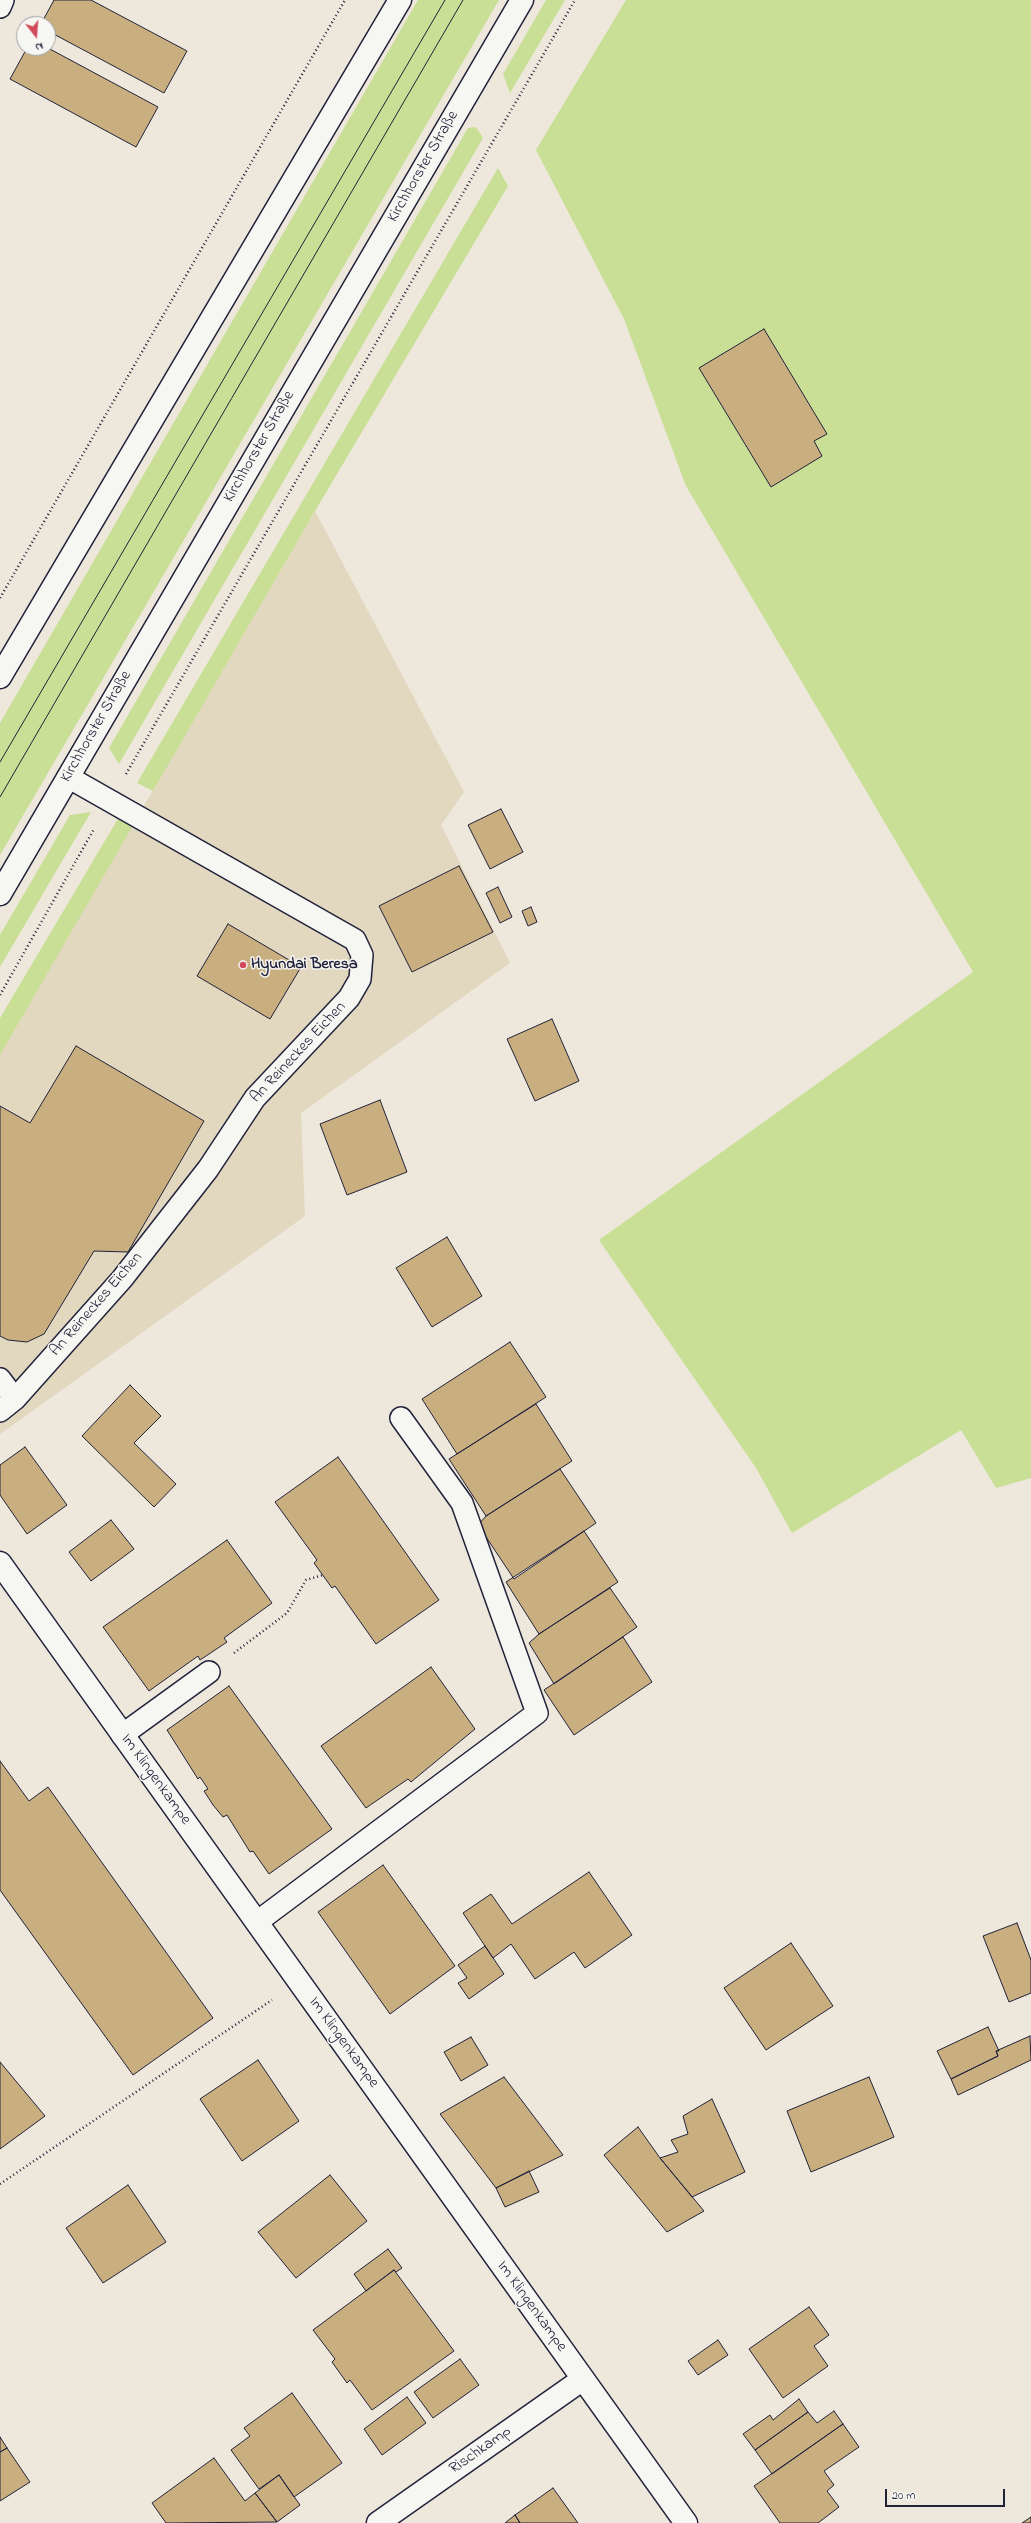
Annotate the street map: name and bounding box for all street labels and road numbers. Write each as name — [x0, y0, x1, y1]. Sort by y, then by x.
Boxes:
street label: Kirchhorster Straße — [384, 108, 464, 226]
street label: Kirchhorster Straße — [220, 388, 300, 506]
street label: Kirchhorster Straße — [57, 668, 137, 786]
street label: An Reineckes Eichen — [247, 998, 351, 1108]
street label: An Reineckes Eichen — [47, 1249, 147, 1361]
street label: Im Klingenkampe — [116, 1731, 194, 1829]
street label: Im Klingenkampe — [304, 1994, 382, 2092]
street label: Im Klingenkampe — [492, 2258, 570, 2356]
street label: Rischkamp — [446, 2423, 516, 2479]

